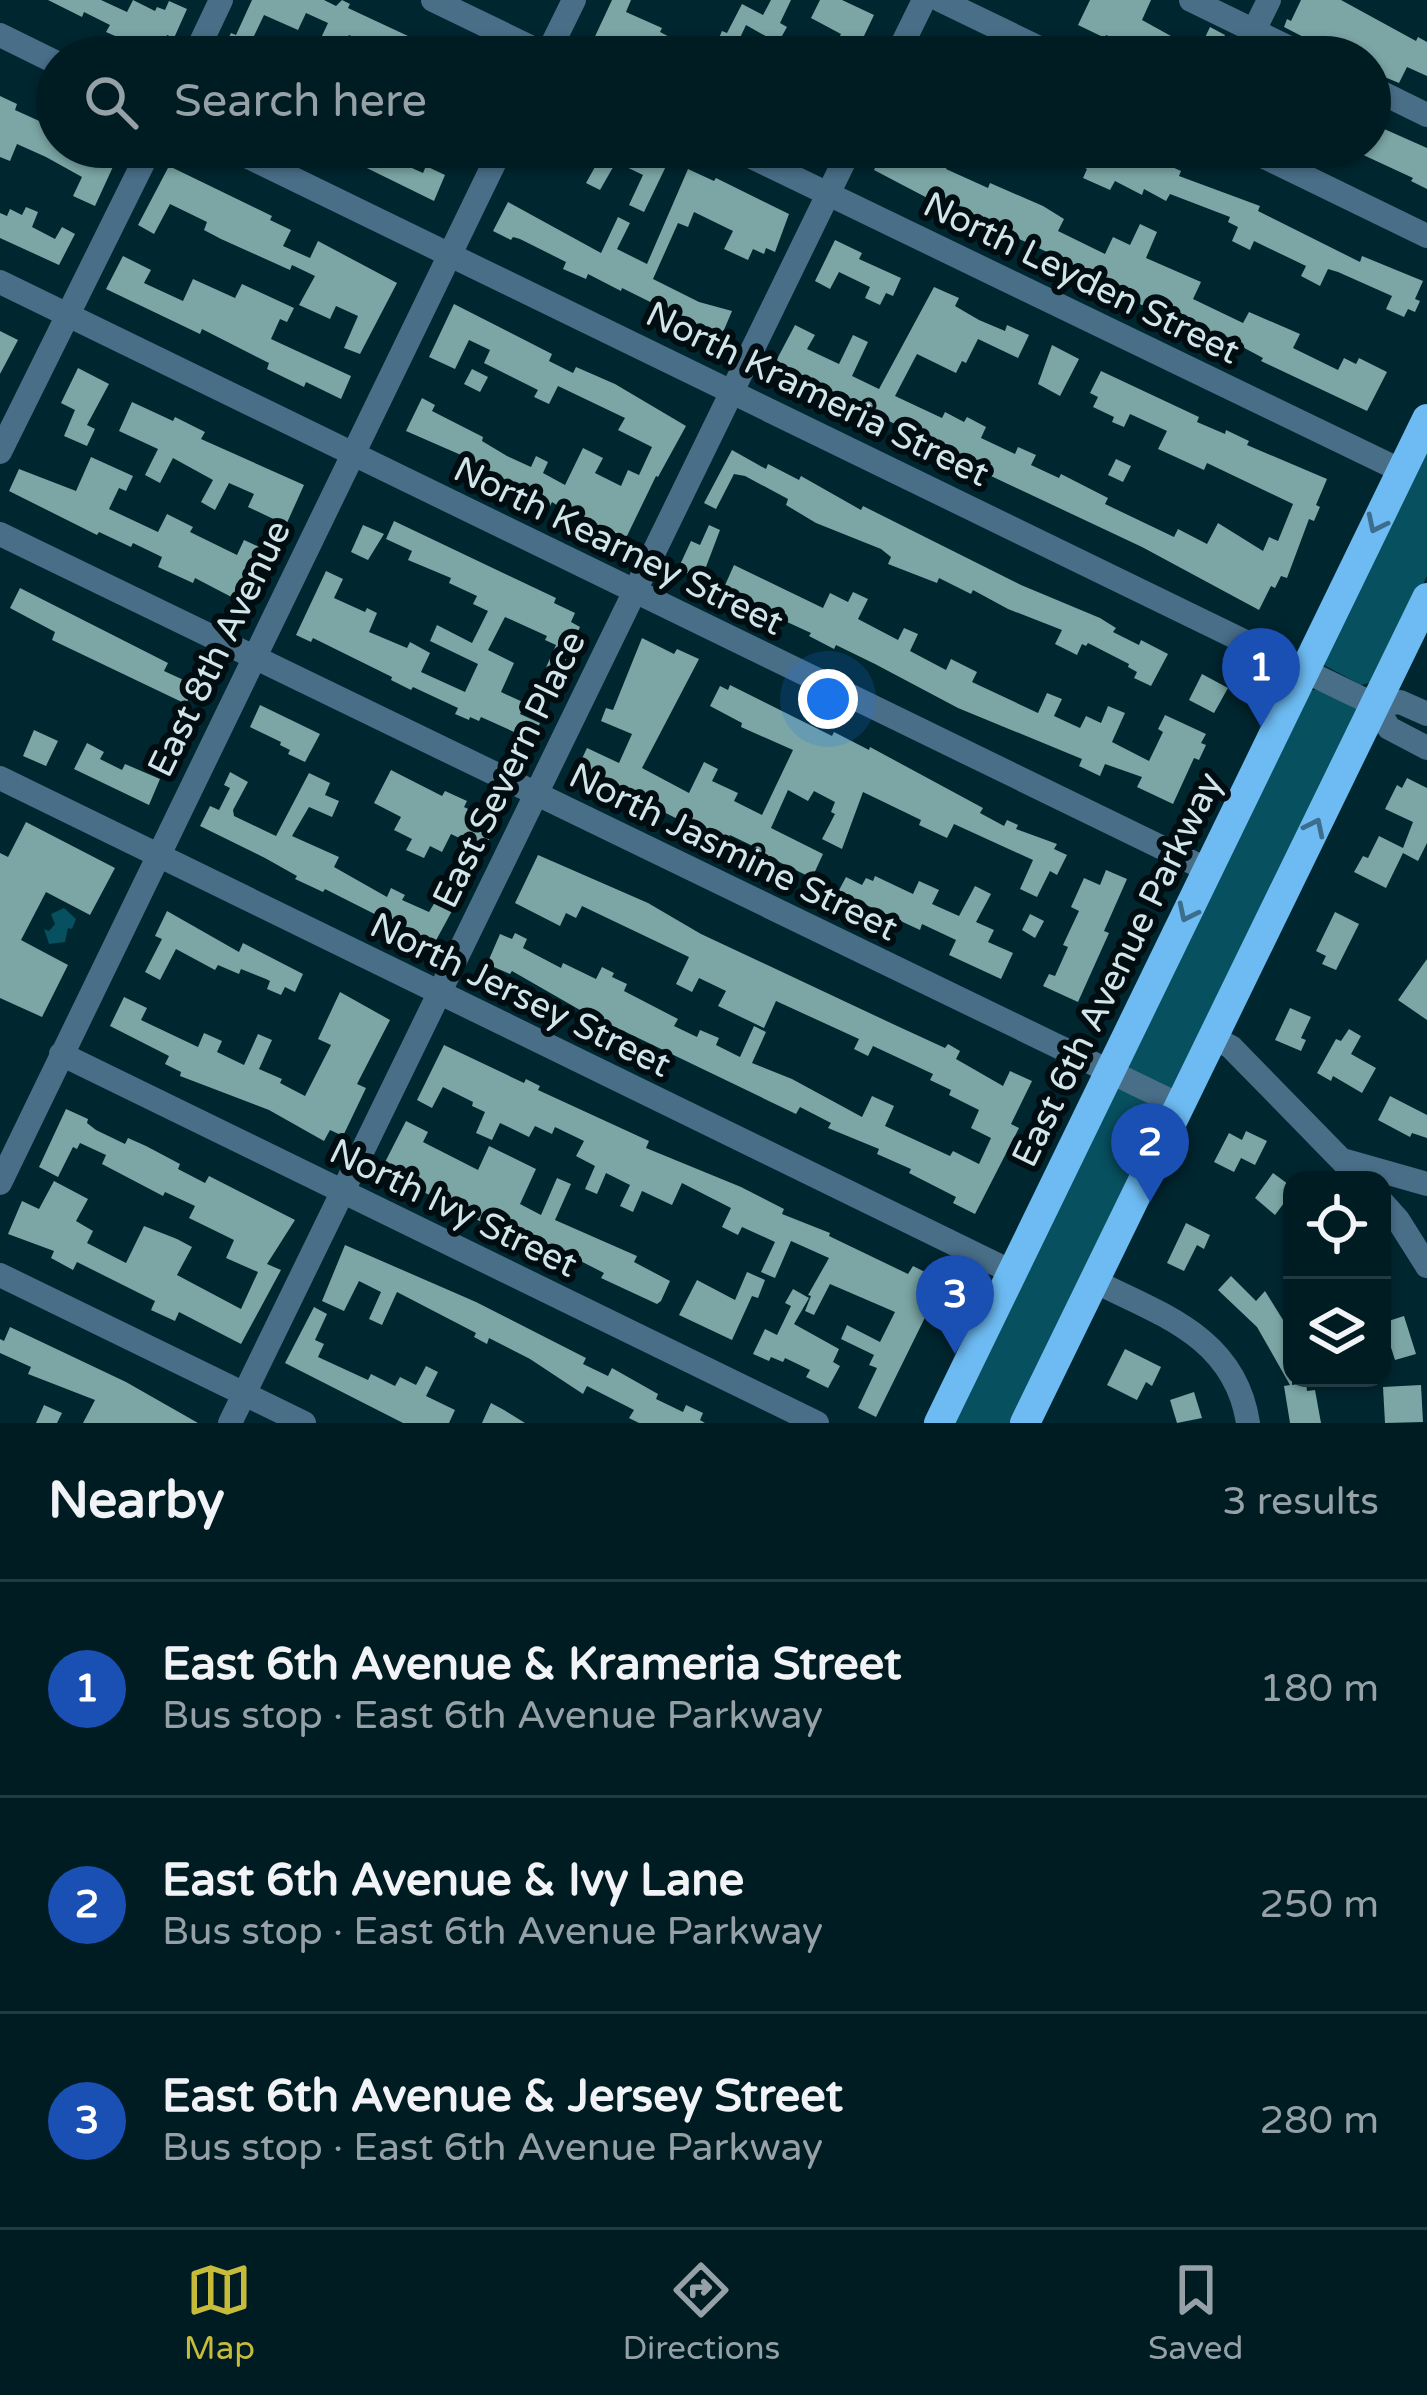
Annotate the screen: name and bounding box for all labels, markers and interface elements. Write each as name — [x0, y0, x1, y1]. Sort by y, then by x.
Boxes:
search box — [36, 36, 1391, 168]
icon: search — [78, 69, 144, 135]
text: Search here — [174, 75, 427, 129]
street label: North Leyden Street — [916, 183, 1246, 374]
street label: North Krameria Street — [639, 293, 996, 496]
street label: North Kearney Street — [447, 448, 790, 645]
one-way arrow — [1367, 512, 1390, 534]
street label: East 8th Avenue — [139, 514, 300, 784]
street label: East Severn Place — [424, 624, 595, 915]
pin: 1 — [1222, 628, 1300, 727]
your location — [798, 669, 858, 729]
street label: North Jasmine Street — [562, 754, 905, 951]
street label: East 6th Avenue Parkway — [1003, 765, 1232, 1174]
one-way arrow — [1301, 818, 1324, 839]
one-way arrow — [1178, 901, 1201, 922]
street label: North Jersey Street — [363, 904, 678, 1087]
pin: 2 — [1111, 1103, 1189, 1202]
street label: North Ivy Street — [323, 1130, 584, 1287]
map controls — [1283, 1171, 1391, 1387]
button: locate — [1283, 1171, 1391, 1279]
pin: 3 — [916, 1255, 994, 1354]
button: layers — [1283, 1279, 1391, 1387]
text: Nearby — [48, 1470, 225, 1532]
text: 3 results — [1222, 1478, 1379, 1525]
text: East 6th Avenue & Krameria Street — [162, 1638, 901, 1692]
text: 1 — [75, 1665, 99, 1712]
text: 180 m — [1260, 1665, 1379, 1712]
text: Bus stop · East 6th Avenue Parkway — [162, 1692, 823, 1739]
text: East 6th Avenue & Ivy Lane — [162, 1854, 744, 1908]
text: 2 — [75, 1881, 99, 1928]
text: 250 m — [1260, 1881, 1379, 1928]
text: Bus stop · East 6th Avenue Parkway — [162, 1908, 823, 1955]
text: East 6th Avenue & Jersey Street — [162, 2070, 843, 2124]
text: 3 — [75, 2097, 99, 2144]
text: 280 m — [1260, 2097, 1379, 2144]
text: Bus stop · East 6th Avenue Parkway — [162, 2124, 823, 2171]
tab: Map — [184, 2257, 255, 2368]
tab: Directions — [623, 2257, 780, 2368]
tab: Saved — [1148, 2257, 1243, 2368]

